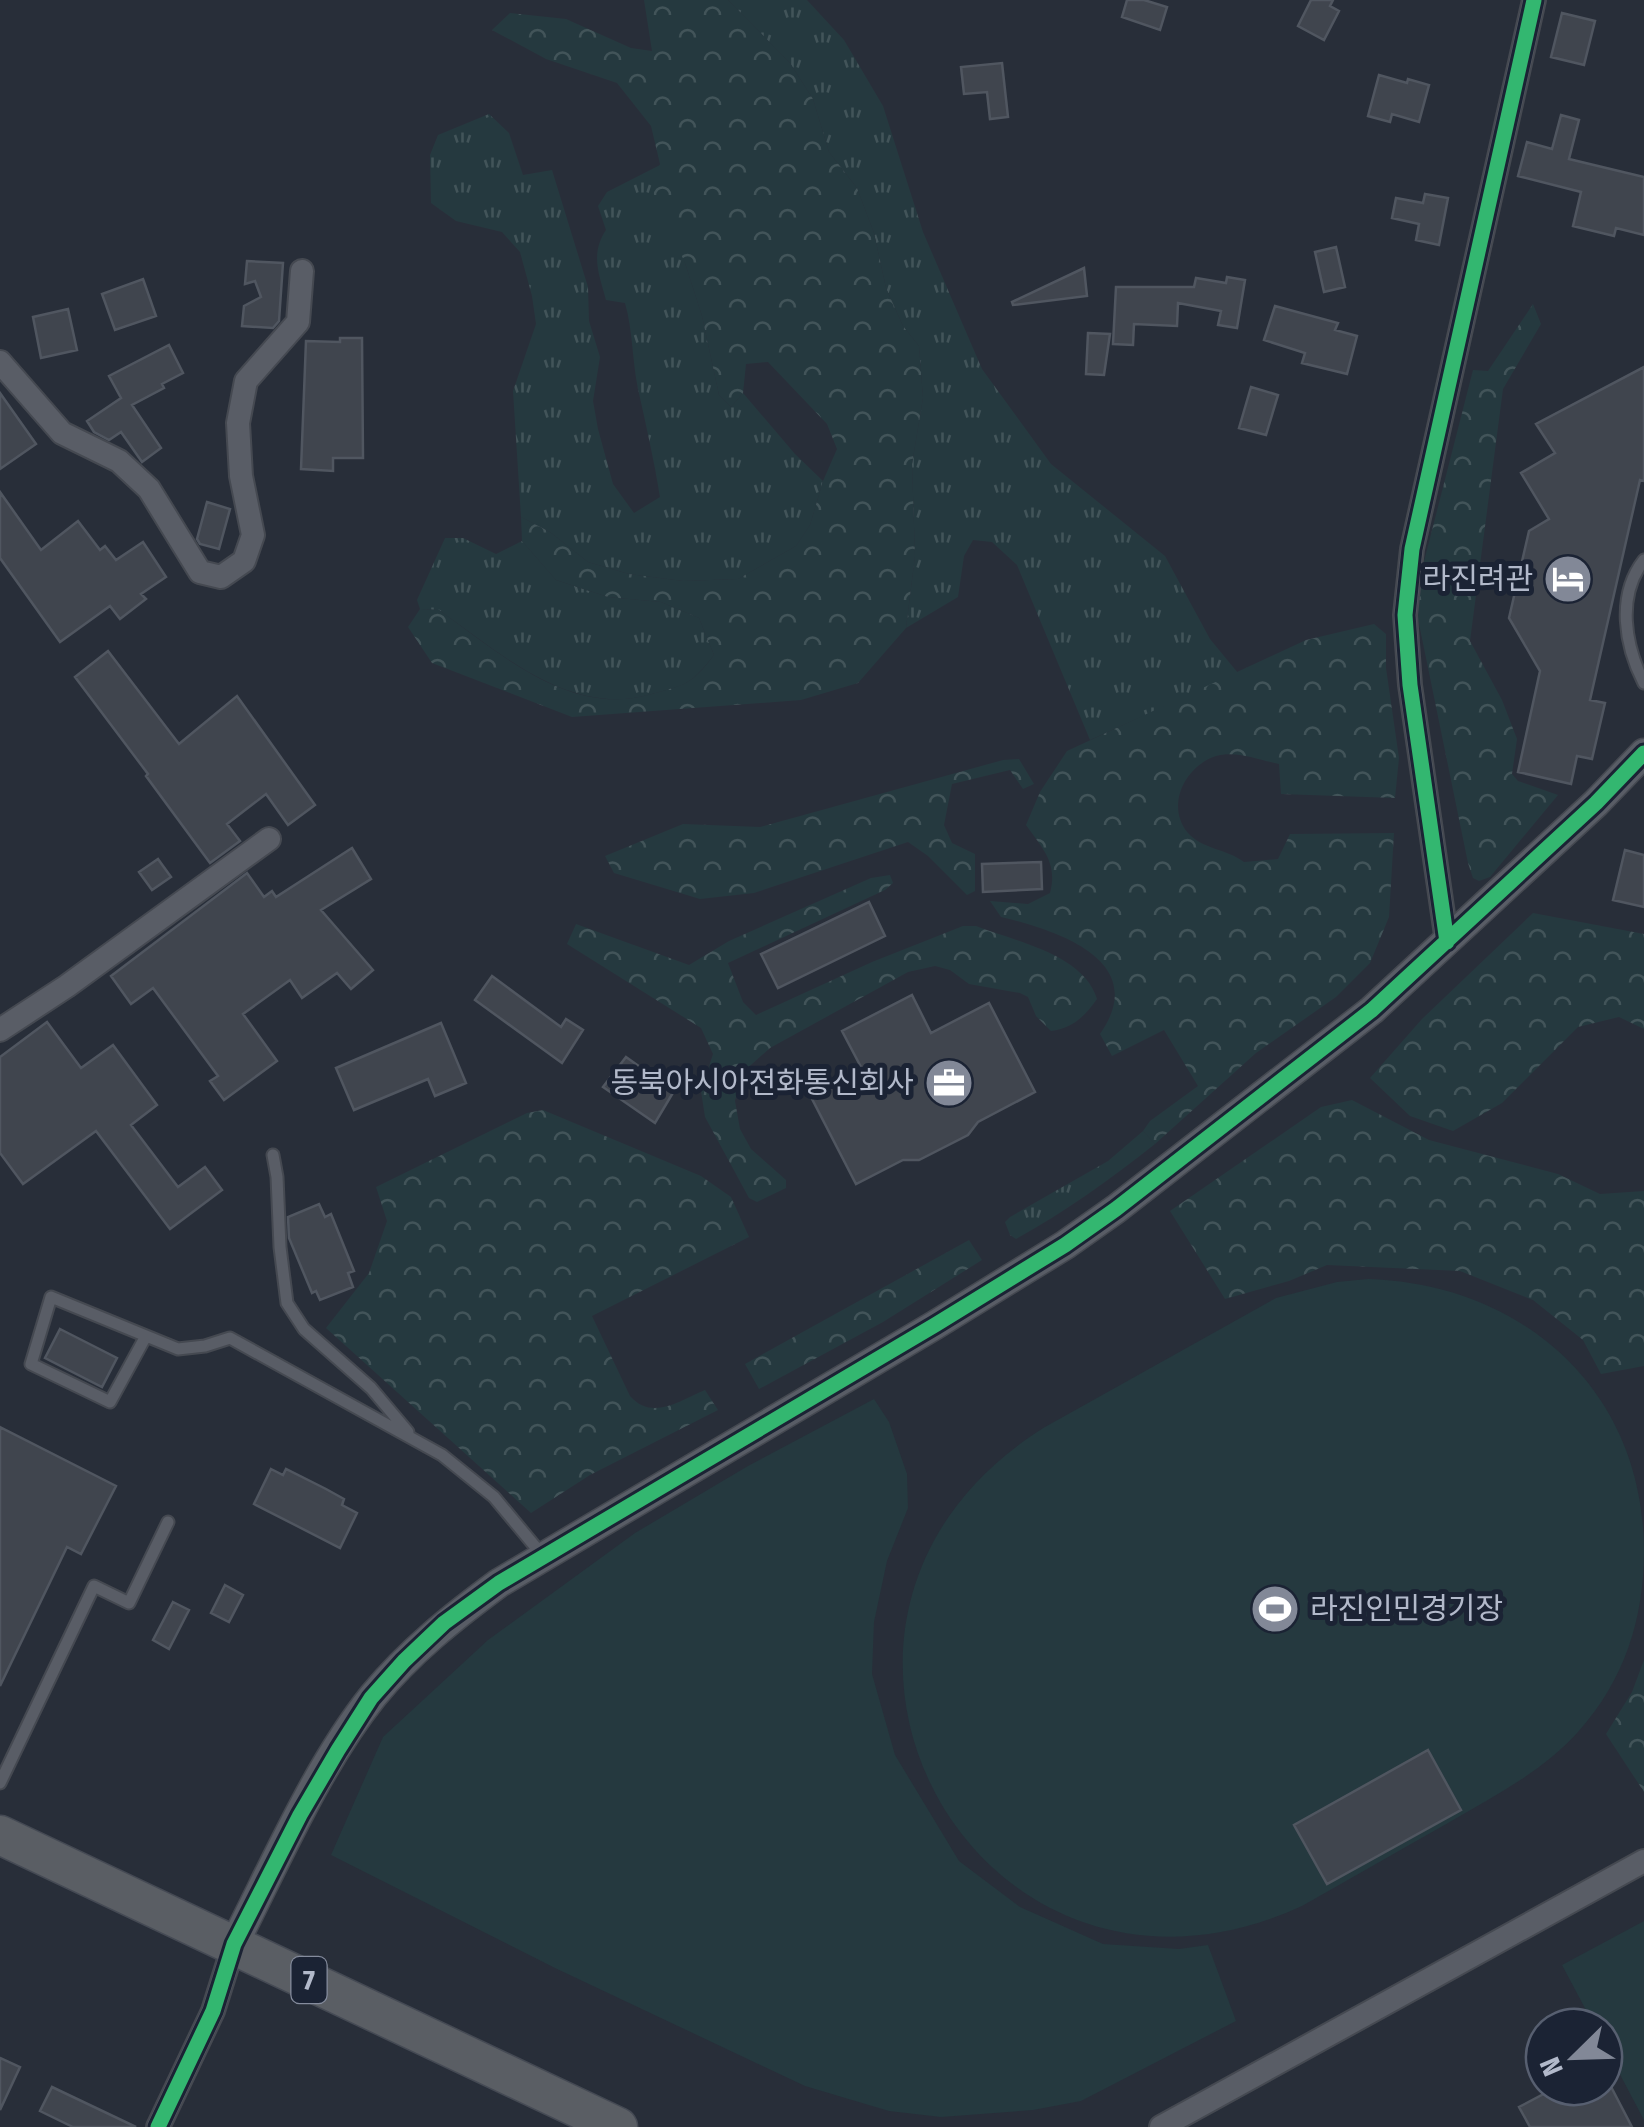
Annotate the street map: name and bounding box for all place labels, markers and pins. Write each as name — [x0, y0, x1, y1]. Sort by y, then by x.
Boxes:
hotel icon: 라진려관 — [1542, 553, 1594, 605]
place label: 라진려관 — [1423, 561, 1533, 597]
office icon: 동북아시아전화통신회사 — [923, 1057, 975, 1109]
place label: 동북아시아전화통신회사 — [610, 1065, 914, 1101]
sports icon: 라진인민경기장 — [1249, 1583, 1301, 1635]
place label: 라진인민경기장 — [1310, 1591, 1503, 1627]

